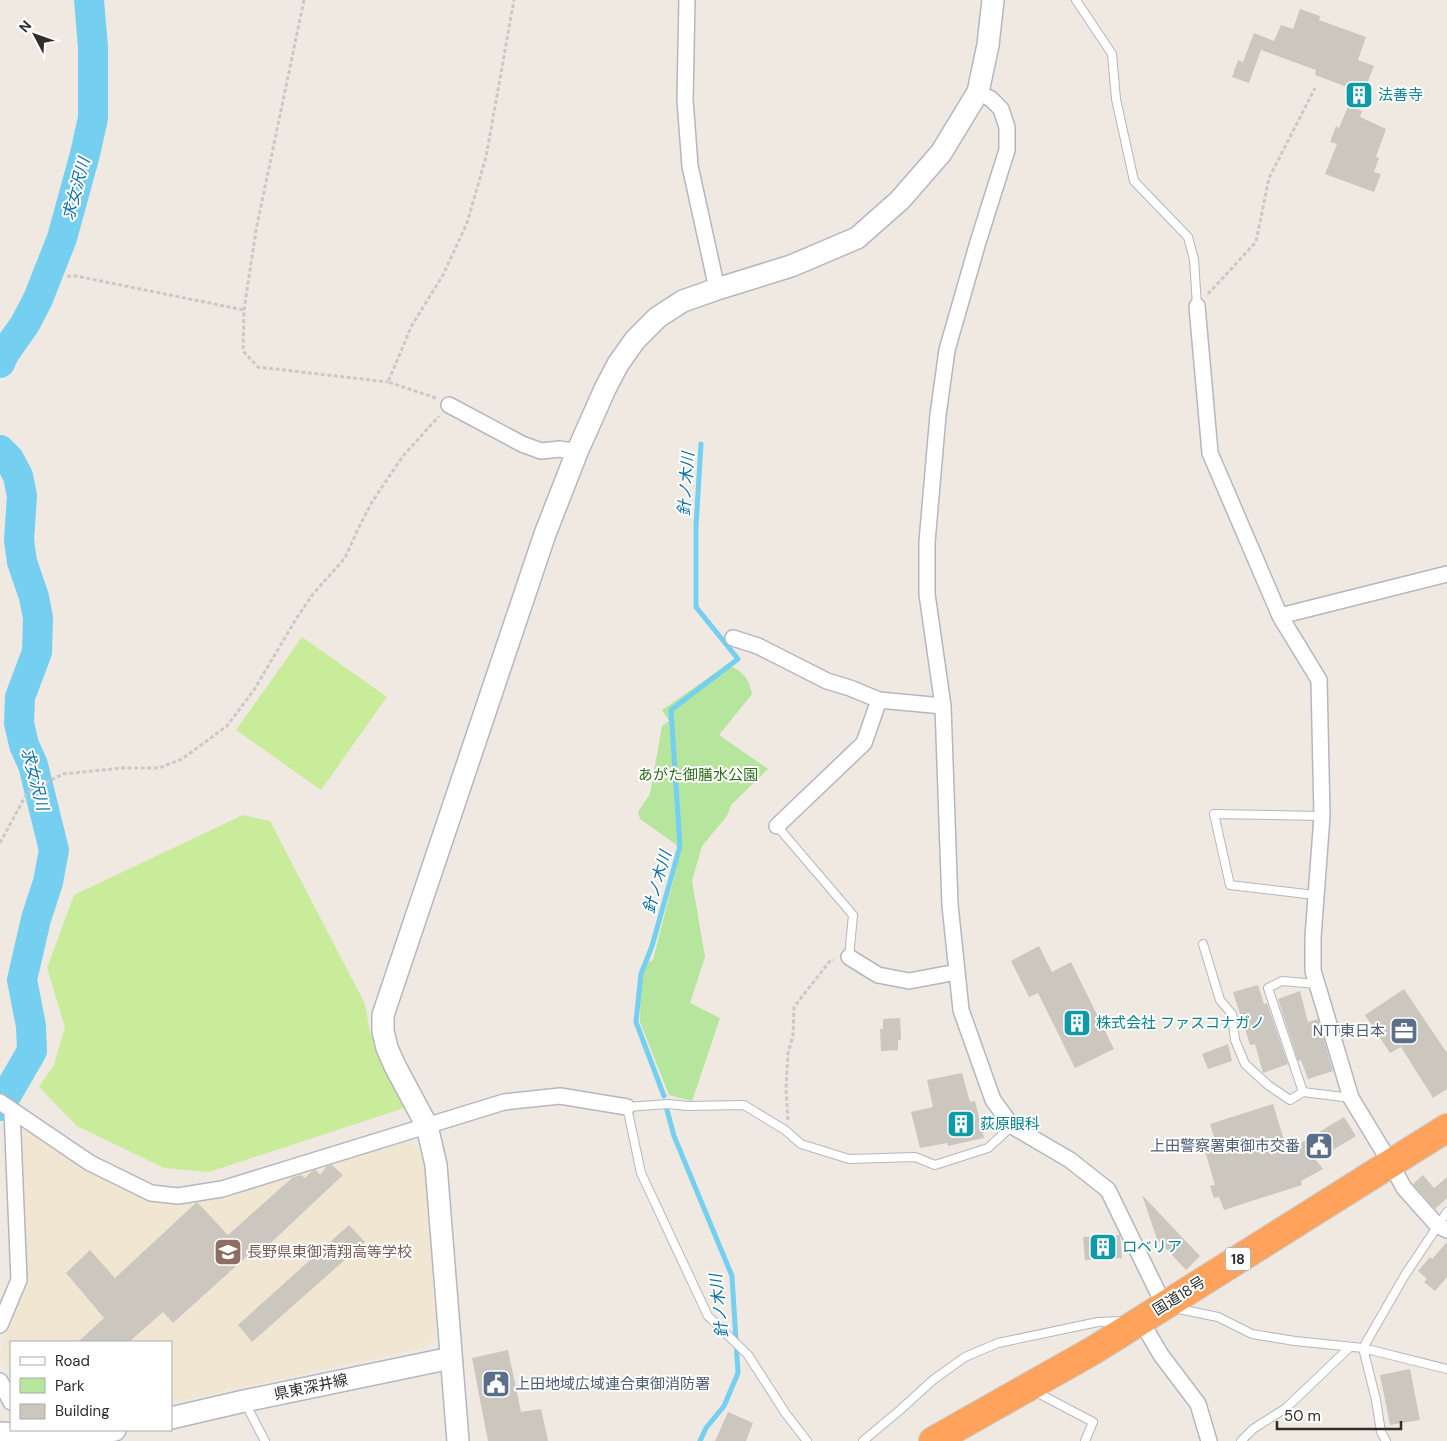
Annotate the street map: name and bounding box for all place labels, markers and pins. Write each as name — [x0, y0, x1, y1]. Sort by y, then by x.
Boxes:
building icon: 法善寺 — [1344, 80, 1374, 110]
place label: 法善寺 — [1378, 85, 1423, 105]
building icon: 株式会社 ファスコナガノ — [1062, 1008, 1092, 1038]
place label: 株式会社 ファスコナガノ — [1096, 1013, 1265, 1033]
office icon: NTT東日本 — [1389, 1016, 1419, 1046]
place label: NTT東日本 — [1313, 1021, 1385, 1041]
building icon: 荻原眼科 — [946, 1109, 976, 1139]
place label: 荻原眼科 — [980, 1114, 1040, 1134]
public building icon: 上田警察署東御市交番 — [1304, 1131, 1334, 1161]
place label: 上田警察署東御市交番 — [1150, 1136, 1300, 1156]
building icon: ロベリア — [1088, 1232, 1118, 1262]
school or university icon: 長野県東御清翔高等学校 — [213, 1237, 243, 1267]
place label: ロベリア — [1122, 1237, 1182, 1257]
place label: 長野県東御清翔高等学校 — [247, 1242, 412, 1262]
public building icon: 上田地域広域連合東御消防署 — [481, 1369, 511, 1399]
place label: 上田地域広域連合東御消防署 — [515, 1374, 710, 1394]

